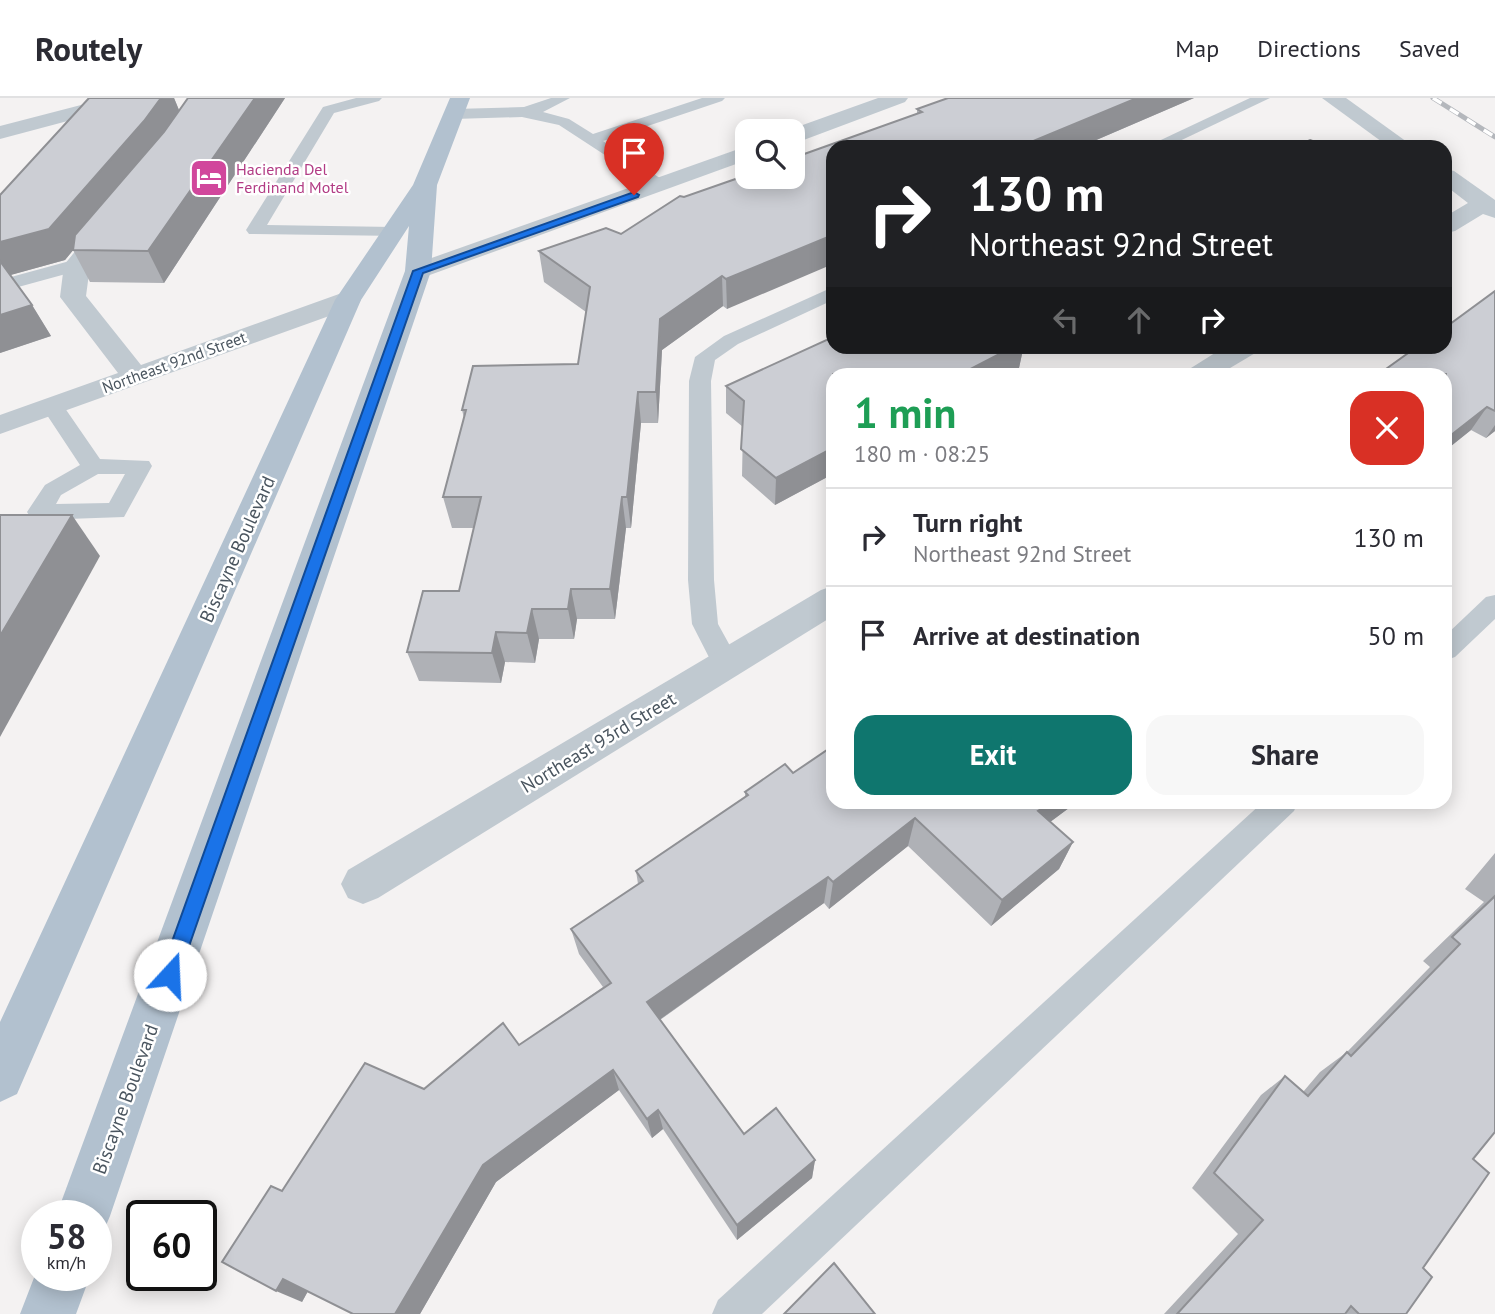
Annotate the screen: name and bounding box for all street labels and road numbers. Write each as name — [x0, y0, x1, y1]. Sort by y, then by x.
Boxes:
street label: Northeast 92nd Street — [99, 326, 249, 397]
street label: Biscayne Boulevard — [194, 472, 280, 626]
street label: Northeast 93rd Street — [516, 686, 680, 798]
street label: Biscayne Boulevard — [87, 1021, 163, 1177]

